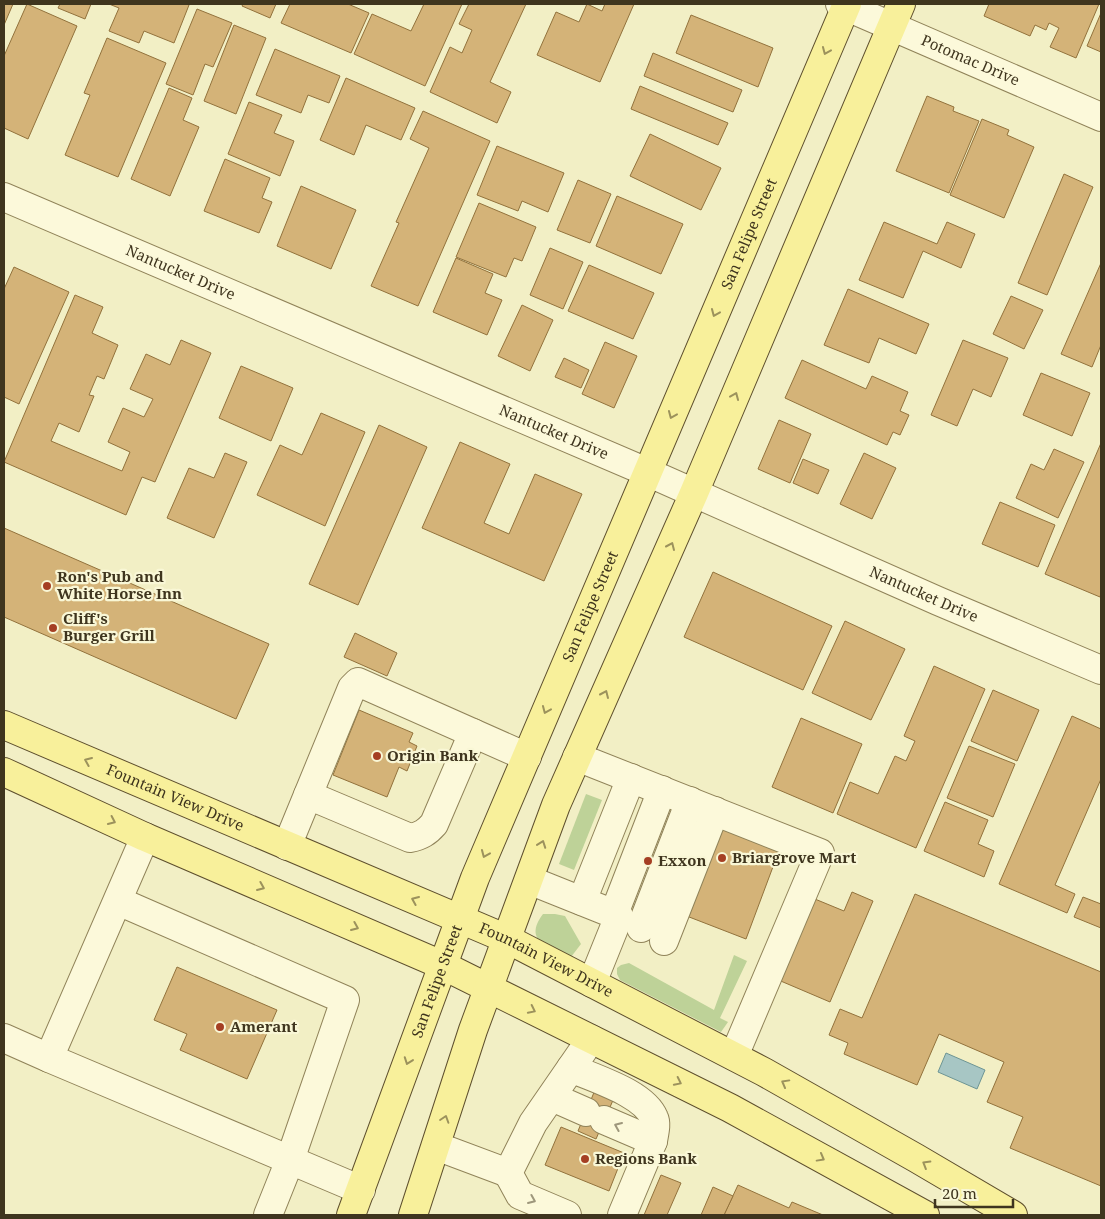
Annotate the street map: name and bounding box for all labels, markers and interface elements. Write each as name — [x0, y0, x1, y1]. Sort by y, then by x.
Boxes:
street label: Potomac Drive — [919, 29, 1023, 90]
one-way arrow — [822, 46, 833, 55]
street label: San Felipe Street — [716, 175, 781, 292]
street label: Nantucket Drive — [123, 239, 239, 304]
one-way arrow — [711, 308, 721, 317]
one-way arrow — [728, 392, 739, 401]
street label: Nantucket Drive — [496, 399, 612, 463]
one-way arrow — [667, 410, 678, 419]
one-way arrow — [664, 542, 675, 551]
street label: San Felipe Street — [557, 548, 622, 665]
street label: Nantucket Drive — [867, 561, 982, 626]
place label: Ron's Pub and White Horse Inn — [57, 566, 182, 603]
marker: Ron's Pub and White Horse Inn — [41, 580, 53, 592]
place label: Cliff's Burger Grill — [63, 608, 156, 645]
marker: Cliff's Burger Grill — [47, 622, 59, 634]
one-way arrow — [598, 690, 609, 699]
one-way arrow — [542, 706, 552, 714]
place label: Origin Bank — [387, 745, 479, 765]
marker: Origin Bank — [371, 750, 383, 762]
one-way arrow — [84, 756, 93, 767]
street label: Fountain View Drive — [104, 759, 247, 835]
one-way arrow — [107, 815, 116, 826]
one-way arrow — [536, 840, 546, 849]
place label: Briargrove Mart — [732, 847, 856, 867]
one-way arrow — [481, 849, 492, 858]
place label: Exxon — [658, 850, 706, 870]
marker: Briargrove Mart — [716, 852, 728, 864]
marker: Exxon — [642, 855, 654, 867]
one-way arrow — [256, 880, 265, 891]
one-way arrow — [411, 895, 420, 906]
street label: Fountain View Drive — [476, 917, 617, 1001]
one-way arrow — [350, 921, 359, 932]
street label: San Felipe Street — [406, 922, 466, 1040]
one-way arrow — [527, 1004, 536, 1014]
place label: Amerant — [230, 1016, 297, 1036]
marker: Amerant — [214, 1021, 226, 1033]
one-way arrow — [404, 1056, 414, 1064]
one-way arrow — [672, 1076, 681, 1086]
one-way arrow — [781, 1080, 790, 1090]
one-way arrow — [439, 1115, 449, 1124]
one-way arrow — [614, 1122, 623, 1133]
place label: Regions Bank — [595, 1148, 697, 1168]
one-way arrow — [816, 1152, 825, 1162]
marker: Regions Bank — [579, 1153, 591, 1165]
one-way arrow — [922, 1160, 931, 1170]
scale bar — [935, 1176, 1012, 1208]
text: 20 m — [942, 1183, 977, 1203]
one-way arrow — [527, 1194, 536, 1205]

